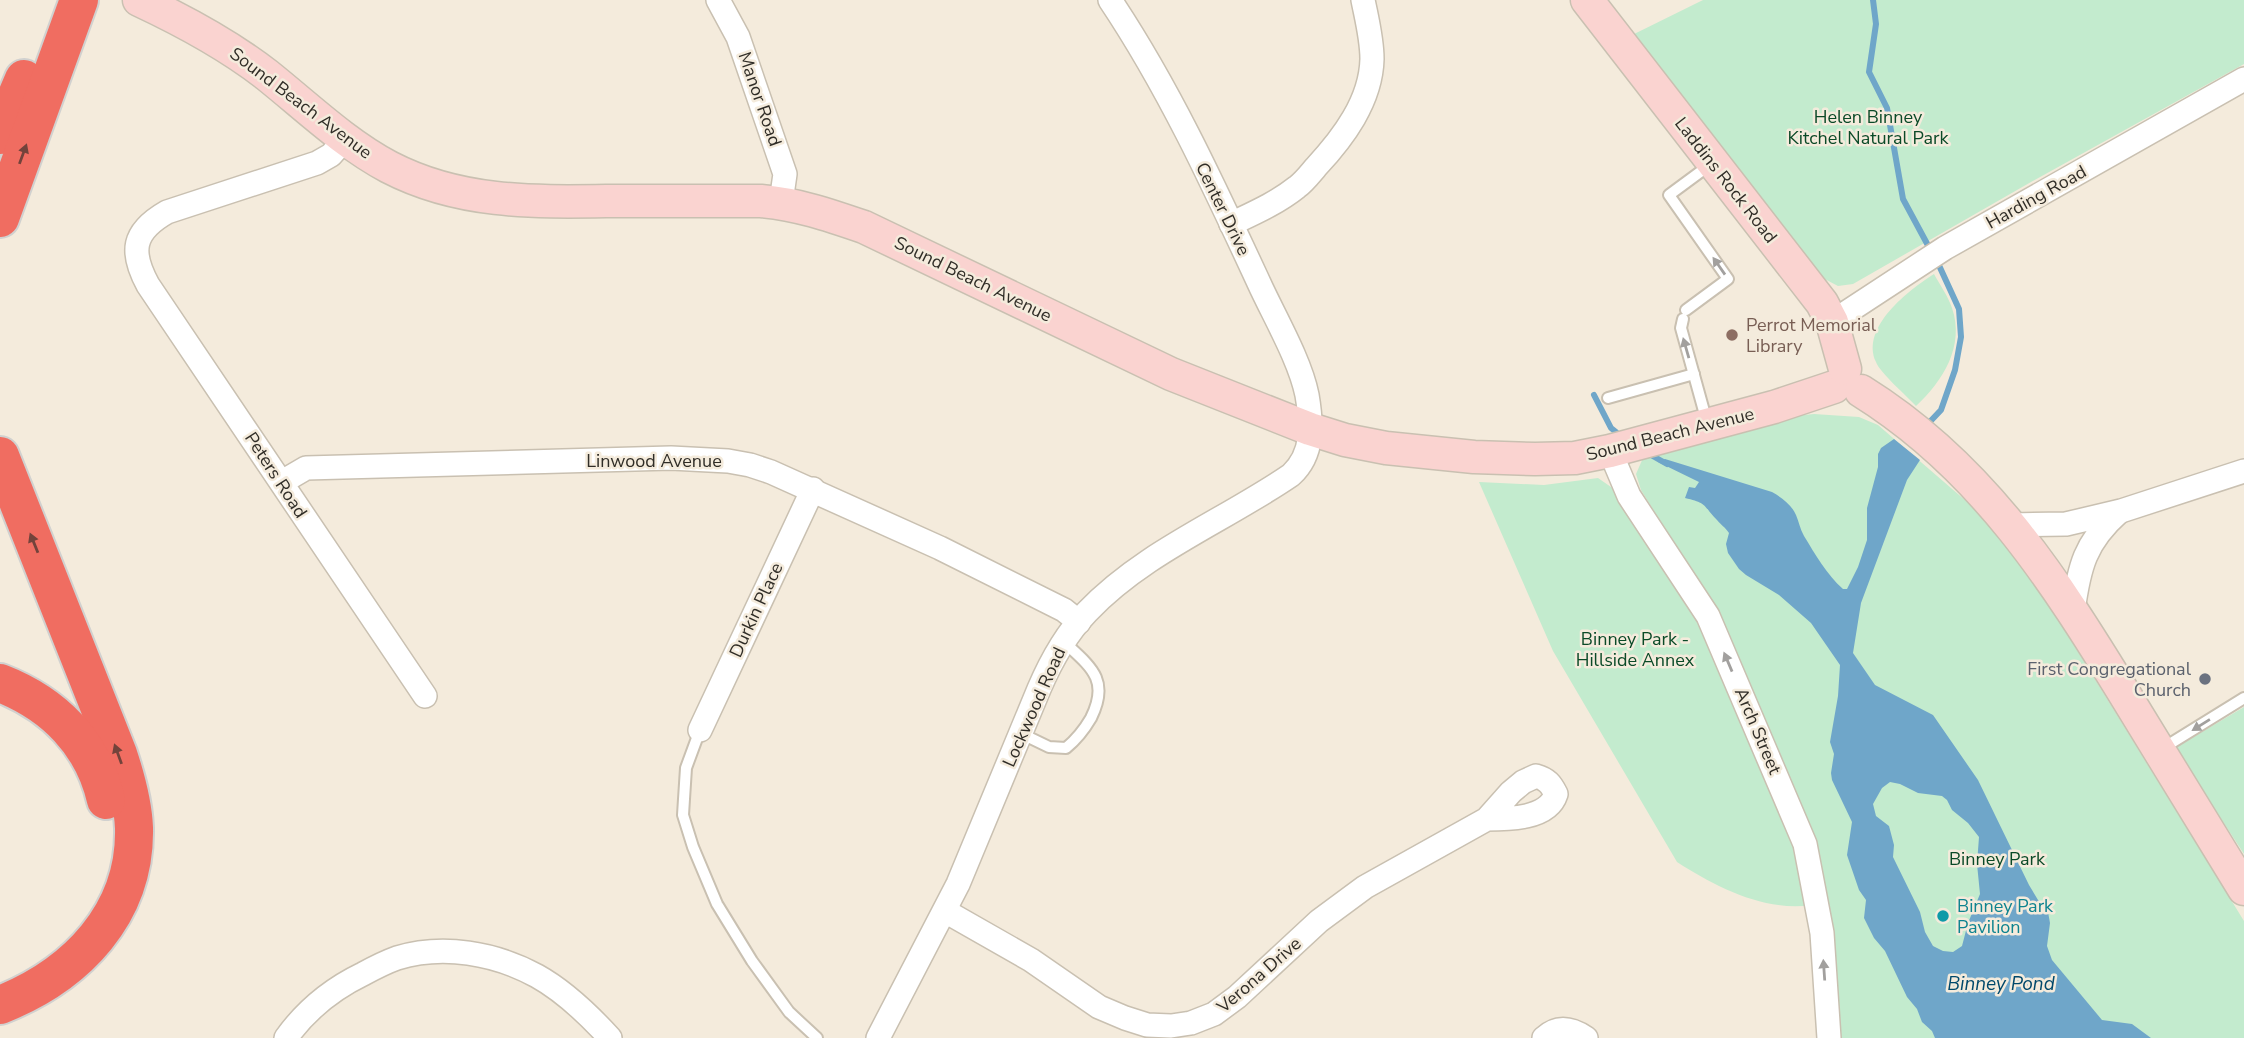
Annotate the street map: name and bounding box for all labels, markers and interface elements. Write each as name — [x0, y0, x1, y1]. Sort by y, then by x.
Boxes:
street label: Sound Beach Avenue — [225, 42, 377, 164]
street label: Manor Road — [733, 49, 787, 149]
park label: Helen Binney Kitchel Natural Park — [1788, 105, 1949, 150]
street label: Laddins Rock Road — [1669, 112, 1783, 248]
one-way arrow — [17, 144, 28, 165]
street label: Center Drive — [1190, 158, 1256, 260]
street label: Harding Road — [1981, 159, 2091, 235]
street label: Sound Beach Avenue — [890, 230, 1056, 328]
one-way arrow — [1712, 257, 1726, 275]
place label: Perrot Memorial Library — [1746, 313, 1877, 358]
marker: Perrot Memorial Library — [1724, 327, 1740, 343]
one-way arrow — [1681, 337, 1691, 358]
street label: Sound Beach Avenue — [1584, 402, 1756, 466]
street label: Peters Road — [239, 427, 313, 523]
street label: Linwood Avenue — [586, 449, 722, 473]
one-way arrow — [28, 532, 39, 553]
street label: Durkin Place — [724, 559, 788, 661]
park label: Binney Park - Hillside Annex — [1576, 627, 1695, 672]
street label: Lockwood Road — [997, 643, 1071, 771]
one-way arrow — [1722, 652, 1734, 672]
place label: First Congregational Church — [2027, 657, 2192, 702]
marker: First Congregational Church — [2197, 671, 2213, 687]
street label: Arch Street — [1729, 684, 1787, 779]
one-way arrow — [2192, 718, 2211, 731]
one-way arrow — [112, 744, 123, 765]
park label: Binney Park — [1949, 847, 2046, 871]
place label: Binney Park Pavilion — [1957, 894, 2054, 939]
marker: Binney Park Pavilion — [1935, 908, 1951, 924]
street label: Verona Drive — [1211, 932, 1306, 1019]
one-way arrow — [1818, 959, 1829, 981]
water label: Binney Pond — [1947, 971, 2056, 997]

